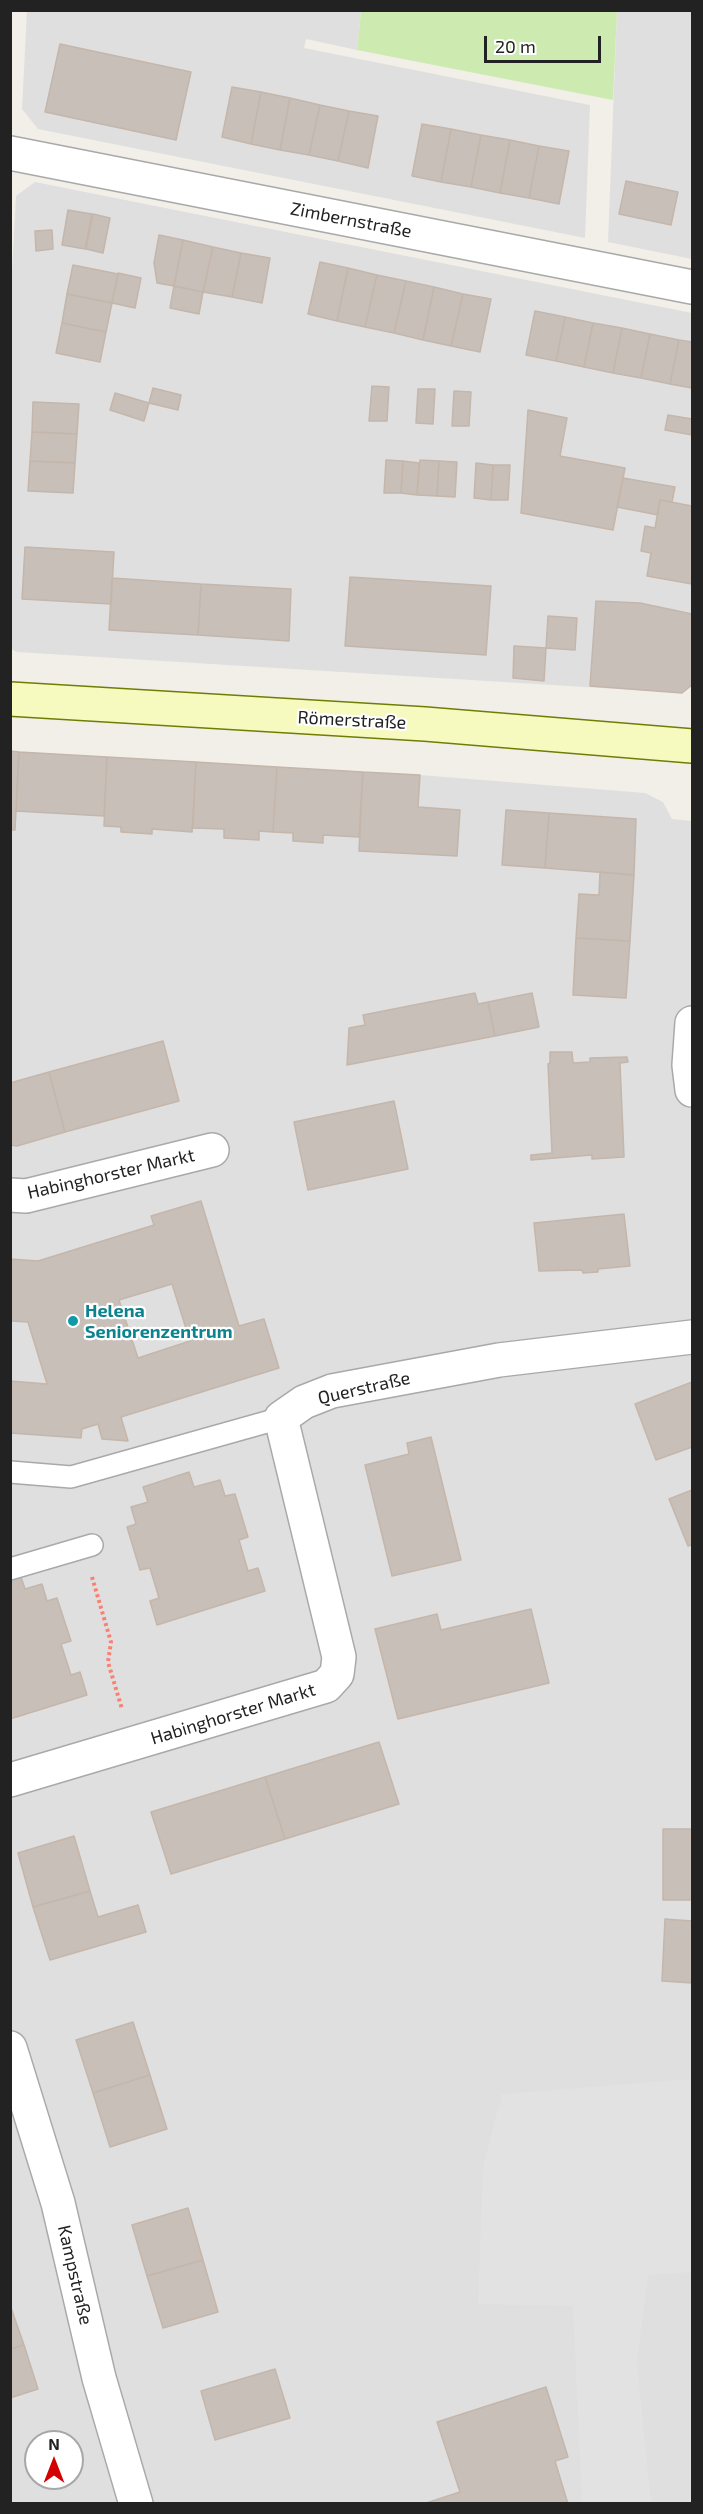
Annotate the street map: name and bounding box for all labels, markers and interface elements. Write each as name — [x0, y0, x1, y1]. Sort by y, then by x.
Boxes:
scale bar — [487, 24, 604, 62]
text: 20 m — [495, 35, 536, 57]
street label: Zimbernstraße — [289, 198, 413, 242]
street label: Römerstraße — [297, 706, 407, 734]
street label: Habinghorster Markt — [25, 1144, 197, 1204]
place label: Helena Seniorenzentrum — [85, 1300, 233, 1342]
marker: Helena Seniorenzentrum — [66, 1314, 80, 1328]
street label: Querstraße — [316, 1367, 412, 1409]
street label: Habinghorster Markt — [148, 1679, 318, 1749]
street label: Kampstraße — [53, 2223, 97, 2327]
north arrow — [24, 2430, 84, 2490]
text: N — [48, 2434, 60, 2453]

